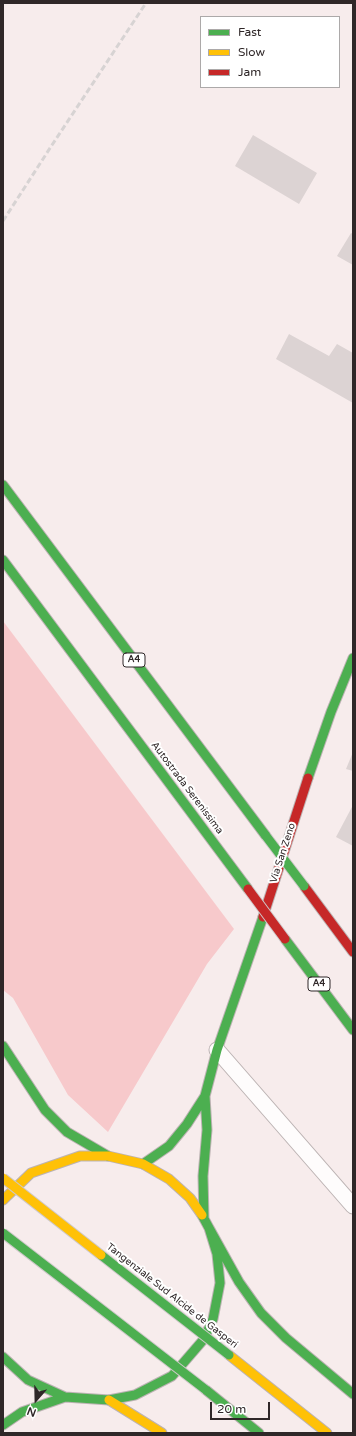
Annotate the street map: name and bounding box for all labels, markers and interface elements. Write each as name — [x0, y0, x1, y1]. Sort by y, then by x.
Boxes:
legend — [200, 16, 340, 88]
text: Fast — [238, 25, 261, 39]
text: Slow — [238, 45, 265, 59]
text: Jam — [238, 65, 261, 79]
road number: A4 — [123, 653, 145, 667]
street label: Autostrada Serenissima — [148, 739, 226, 837]
street label: Via San Zeno — [268, 822, 298, 884]
road number: A4 — [308, 977, 330, 991]
street label: Tangenziale Sud Alcide de Gasperi — [104, 1241, 240, 1351]
north arrow — [16, 1380, 56, 1420]
scale bar — [212, 1394, 272, 1420]
text: 20 m — [217, 1402, 246, 1416]
text: N — [25, 1404, 38, 1419]

